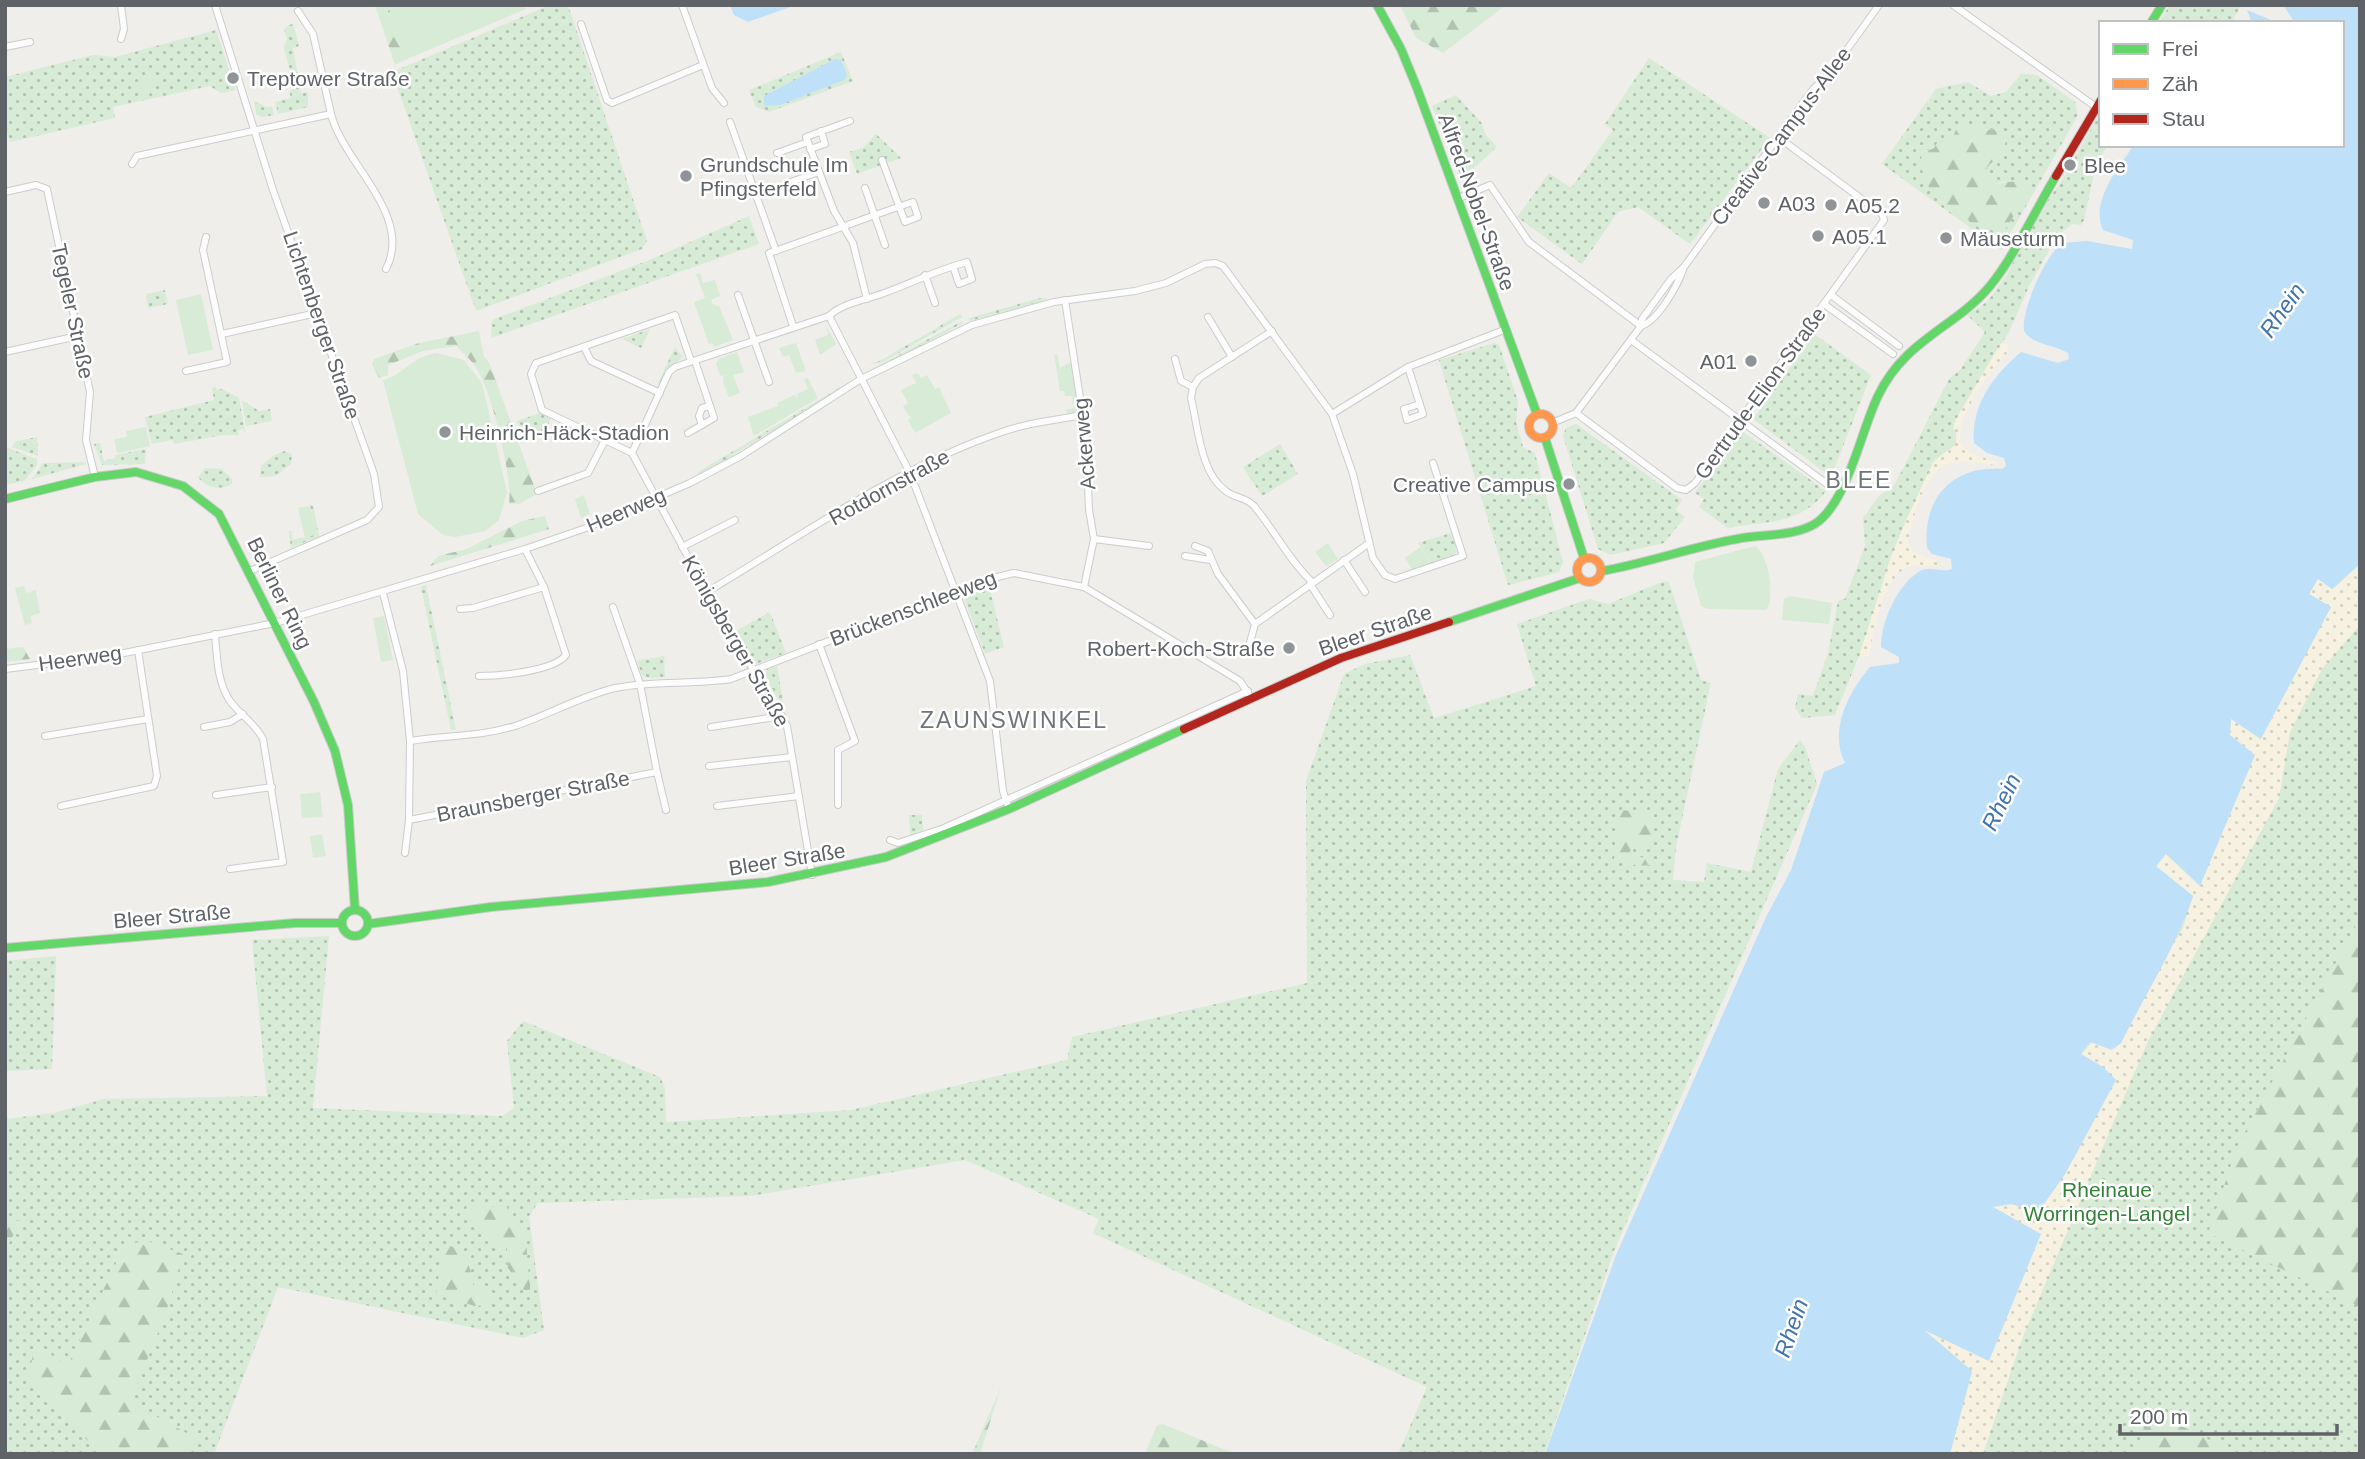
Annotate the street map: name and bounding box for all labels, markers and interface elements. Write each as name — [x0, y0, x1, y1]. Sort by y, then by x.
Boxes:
legend — [2099, 21, 2344, 147]
text: Frei — [2162, 37, 2198, 60]
street label: Creative-Campus-Allee — [1706, 42, 1856, 230]
place label: Treptower Straße — [247, 67, 410, 90]
marker: Treptower Straße — [225, 70, 241, 86]
text: Zäh — [2162, 72, 2198, 95]
text: Stau — [2162, 107, 2205, 130]
street label: Alfred-Nobel-Straße — [1434, 110, 1520, 294]
place label: Grundschule Im Pfingsterfeld — [700, 153, 848, 200]
place label: Blee — [2084, 154, 2126, 177]
marker: Blee — [2062, 157, 2078, 173]
marker: Grundschule Im Pfingsterfeld — [678, 168, 694, 184]
place label: A03 — [1778, 192, 1815, 215]
place label: A05.2 — [1845, 194, 1900, 217]
marker: A03 — [1756, 195, 1772, 211]
marker: A05.2 — [1823, 197, 1839, 213]
place label: A05.1 — [1832, 225, 1887, 248]
place label: Mäuseturm — [1960, 227, 2065, 250]
street label: Lichtenberger Straße — [279, 228, 365, 422]
marker: A05.1 — [1810, 228, 1826, 244]
marker: Mäuseturm — [1938, 230, 1954, 246]
street label: Tegeler Straße — [47, 241, 99, 381]
water label: Rhein — [2254, 278, 2310, 342]
street label: Gertrude-Elion-Straße — [1690, 303, 1830, 483]
place label: A01 — [1700, 350, 1737, 373]
marker: A01 — [1743, 353, 1759, 369]
street label: Ackerweg — [1069, 397, 1099, 491]
place label: Heinrich-Häck-Stadion — [459, 421, 669, 444]
marker: Heinrich-Häck-Stadion — [437, 424, 453, 440]
street label: Rotdornstraße — [825, 444, 953, 530]
district label: BLEE — [1826, 467, 1892, 493]
place label: Creative Campus — [1393, 473, 1555, 496]
marker: Creative Campus — [1561, 476, 1577, 492]
street label: Heerweg — [583, 483, 669, 537]
street label: Berliner Ring — [243, 533, 317, 653]
street label: Königsberger Straße — [678, 551, 794, 731]
street label: Brückenschleeweg — [827, 566, 999, 650]
street label: Bleer Straße — [1316, 600, 1434, 660]
place label: Robert-Koch-Straße — [1087, 637, 1275, 660]
marker: Robert-Koch-Straße — [1281, 640, 1297, 656]
street label: Heerweg — [37, 641, 123, 675]
district label: ZAUNSWINKEL — [920, 707, 1108, 733]
street label: Braunsberger Straße — [435, 766, 631, 826]
water label: Rhein — [1976, 769, 2026, 835]
street label: Bleer Straße — [727, 838, 847, 880]
street label: Bleer Straße — [112, 899, 232, 933]
park label: Rheinaue Worringen-Langel — [2024, 1178, 2190, 1225]
water label: Rhein — [1769, 1295, 1813, 1361]
scale bar — [2120, 1392, 2337, 1436]
text: 200 m — [2130, 1405, 2188, 1428]

